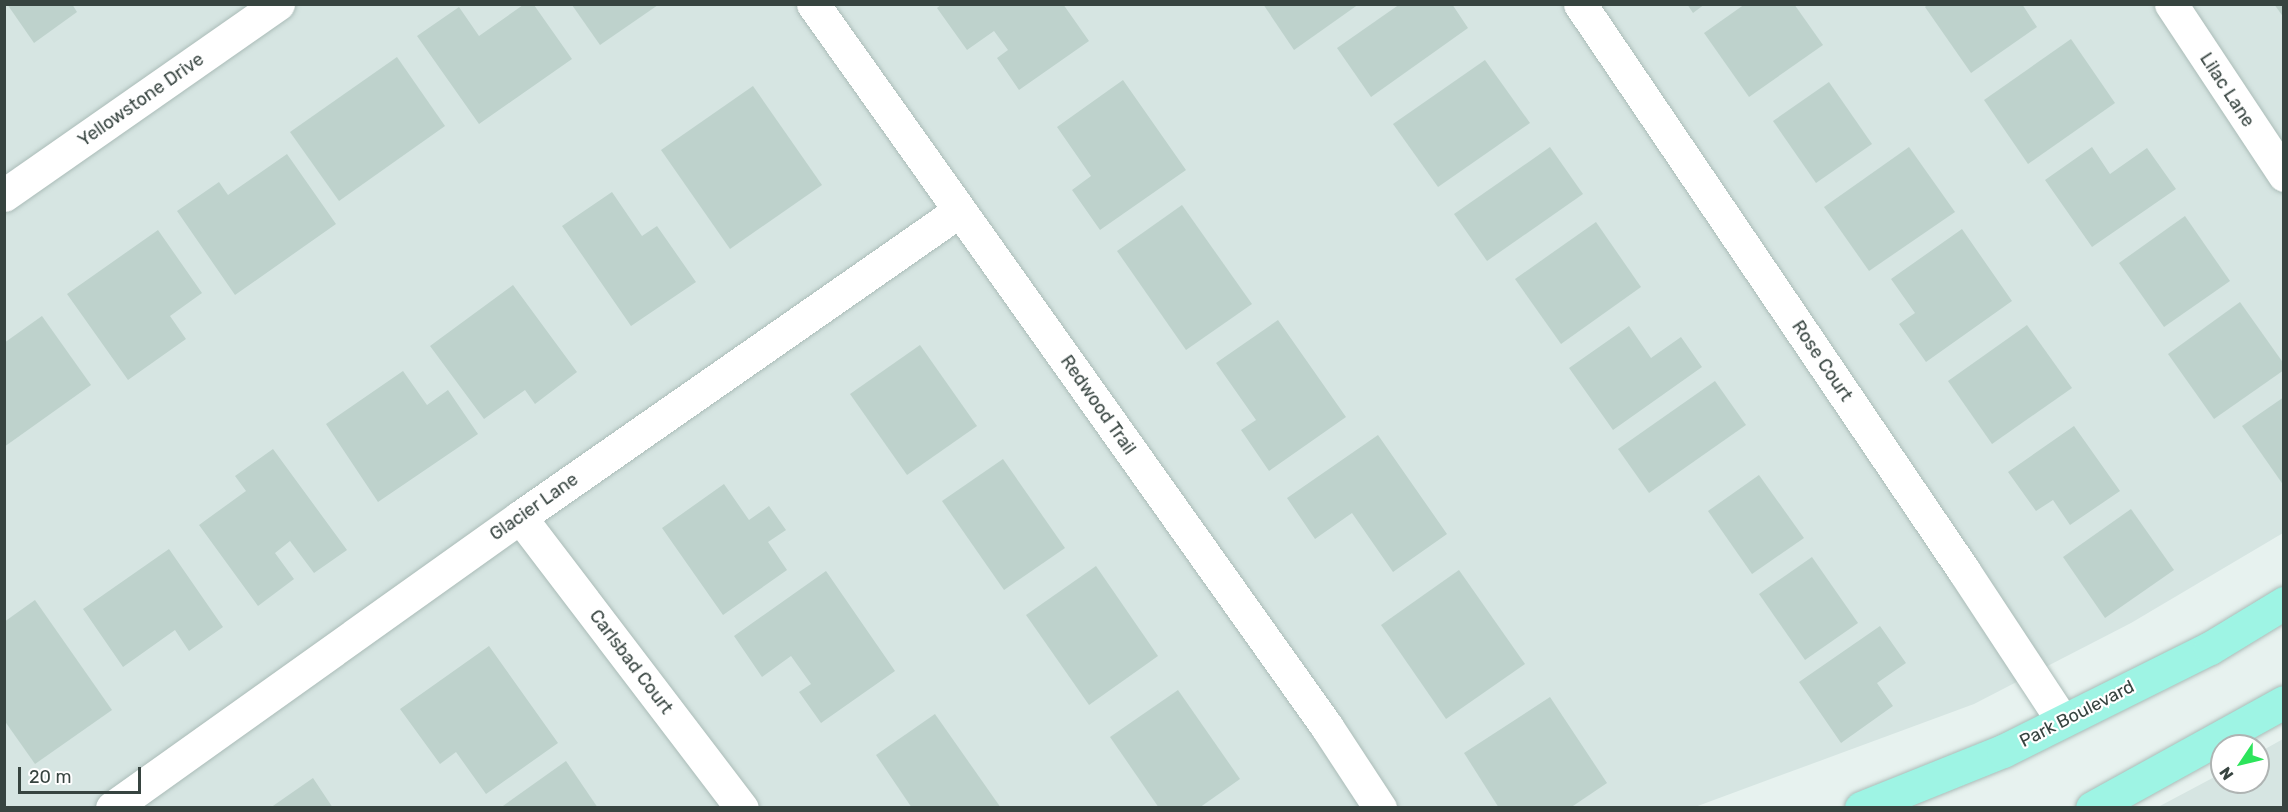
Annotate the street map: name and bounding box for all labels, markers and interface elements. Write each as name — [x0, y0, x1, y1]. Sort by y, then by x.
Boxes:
street label: Yellowstone Drive — [74, 49, 208, 151]
street label: Lilac Lane — [2195, 49, 2259, 131]
street label: Rose Court — [1787, 317, 1857, 405]
street label: Redwood Trail — [1056, 351, 1140, 459]
street label: Glacier Lane — [486, 469, 582, 545]
street label: Carlsbad Court — [585, 606, 677, 718]
street label: Park Boulevard — [2016, 676, 2138, 752]
north arrow — [2210, 734, 2270, 794]
scale bar — [21, 755, 144, 793]
text: N — [2215, 763, 2238, 784]
text: 20 m — [29, 766, 71, 788]

